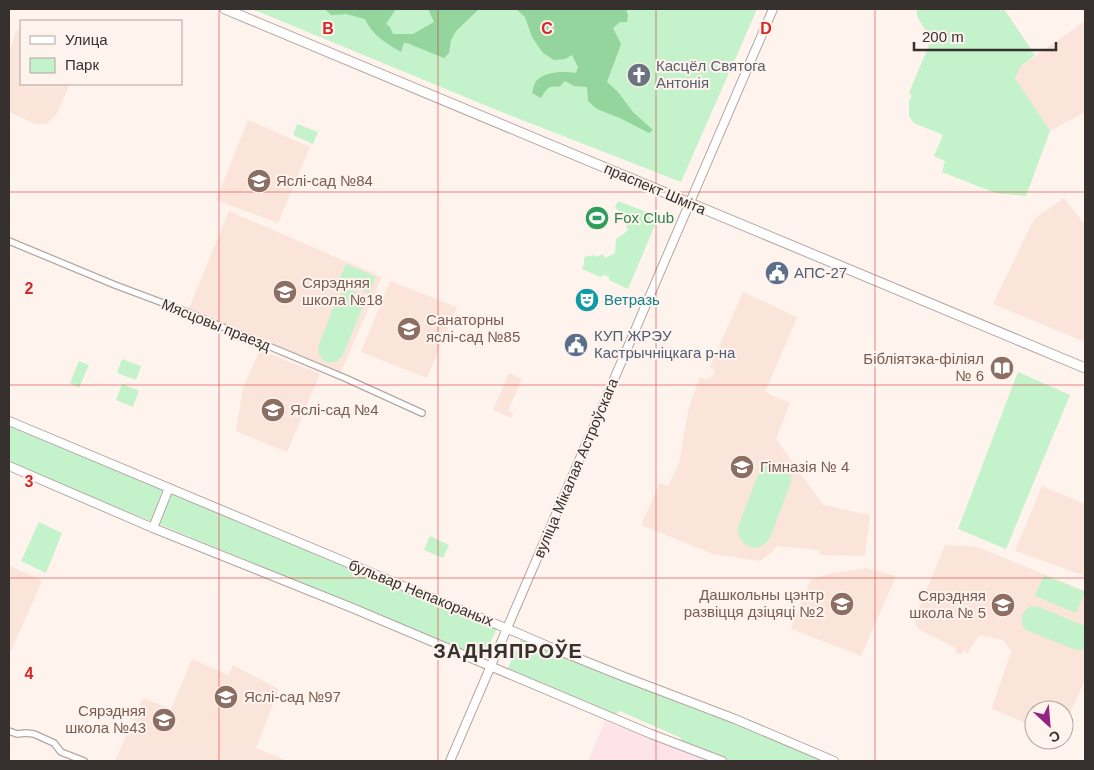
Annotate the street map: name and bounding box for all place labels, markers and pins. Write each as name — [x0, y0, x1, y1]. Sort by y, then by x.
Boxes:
place label: Касцёл Святога Антонія — [656, 57, 766, 91]
church icon: Касцёл Святога Антонія — [626, 62, 652, 88]
school or university icon: Яслі-сад №84 — [246, 168, 272, 194]
place label: Яслі-сад №84 — [276, 172, 373, 189]
sports icon: Fox Club — [584, 205, 610, 231]
place label: Fox Club — [614, 209, 674, 226]
public building icon: АПС-27 — [764, 260, 790, 286]
place label: АПС-27 — [794, 264, 847, 281]
place label: Сярэдняя школа №18 — [302, 274, 383, 308]
school or university icon: Сярэдняя школа №18 — [272, 279, 298, 305]
theatre icon: Ветразь — [574, 287, 600, 313]
place label: Ветразь — [604, 291, 660, 308]
place label: Санаторны яслі-сад №85 — [426, 311, 520, 345]
school or university icon: Санаторны яслі-сад №85 — [396, 316, 422, 342]
place label: КУП ЖРЭУ Кастрычніцкага р-на — [594, 327, 736, 361]
public building icon: КУП ЖРЭУ Кастрычніцкага р-на — [563, 332, 589, 358]
place label: Бібліятэка-філіял № 6 — [863, 350, 984, 384]
library icon: Бібліятэка-філіял № 6 — [989, 355, 1015, 381]
school or university icon: Яслі-сад №4 — [260, 397, 286, 423]
place label: Яслі-сад №4 — [290, 401, 379, 418]
school or university icon: Гімназія № 4 — [729, 454, 755, 480]
place label: Гімназія № 4 — [760, 458, 849, 475]
place label: Дашкольны цэнтр развіцця дзіцяці №2 — [684, 586, 824, 620]
place label: Сярэдняя школа № 5 — [909, 587, 986, 621]
school or university icon: Дашкольны цэнтр развіцця дзіцяці №2 — [829, 591, 855, 617]
school or university icon: Сярэдняя школа № 5 — [990, 592, 1016, 618]
school or university icon: Яслі-сад №97 — [213, 684, 239, 710]
place label: Яслі-сад №97 — [244, 688, 341, 705]
place label: Сярэдняя школа №43 — [65, 702, 146, 736]
school or university icon: Сярэдняя школа №43 — [151, 707, 177, 733]

